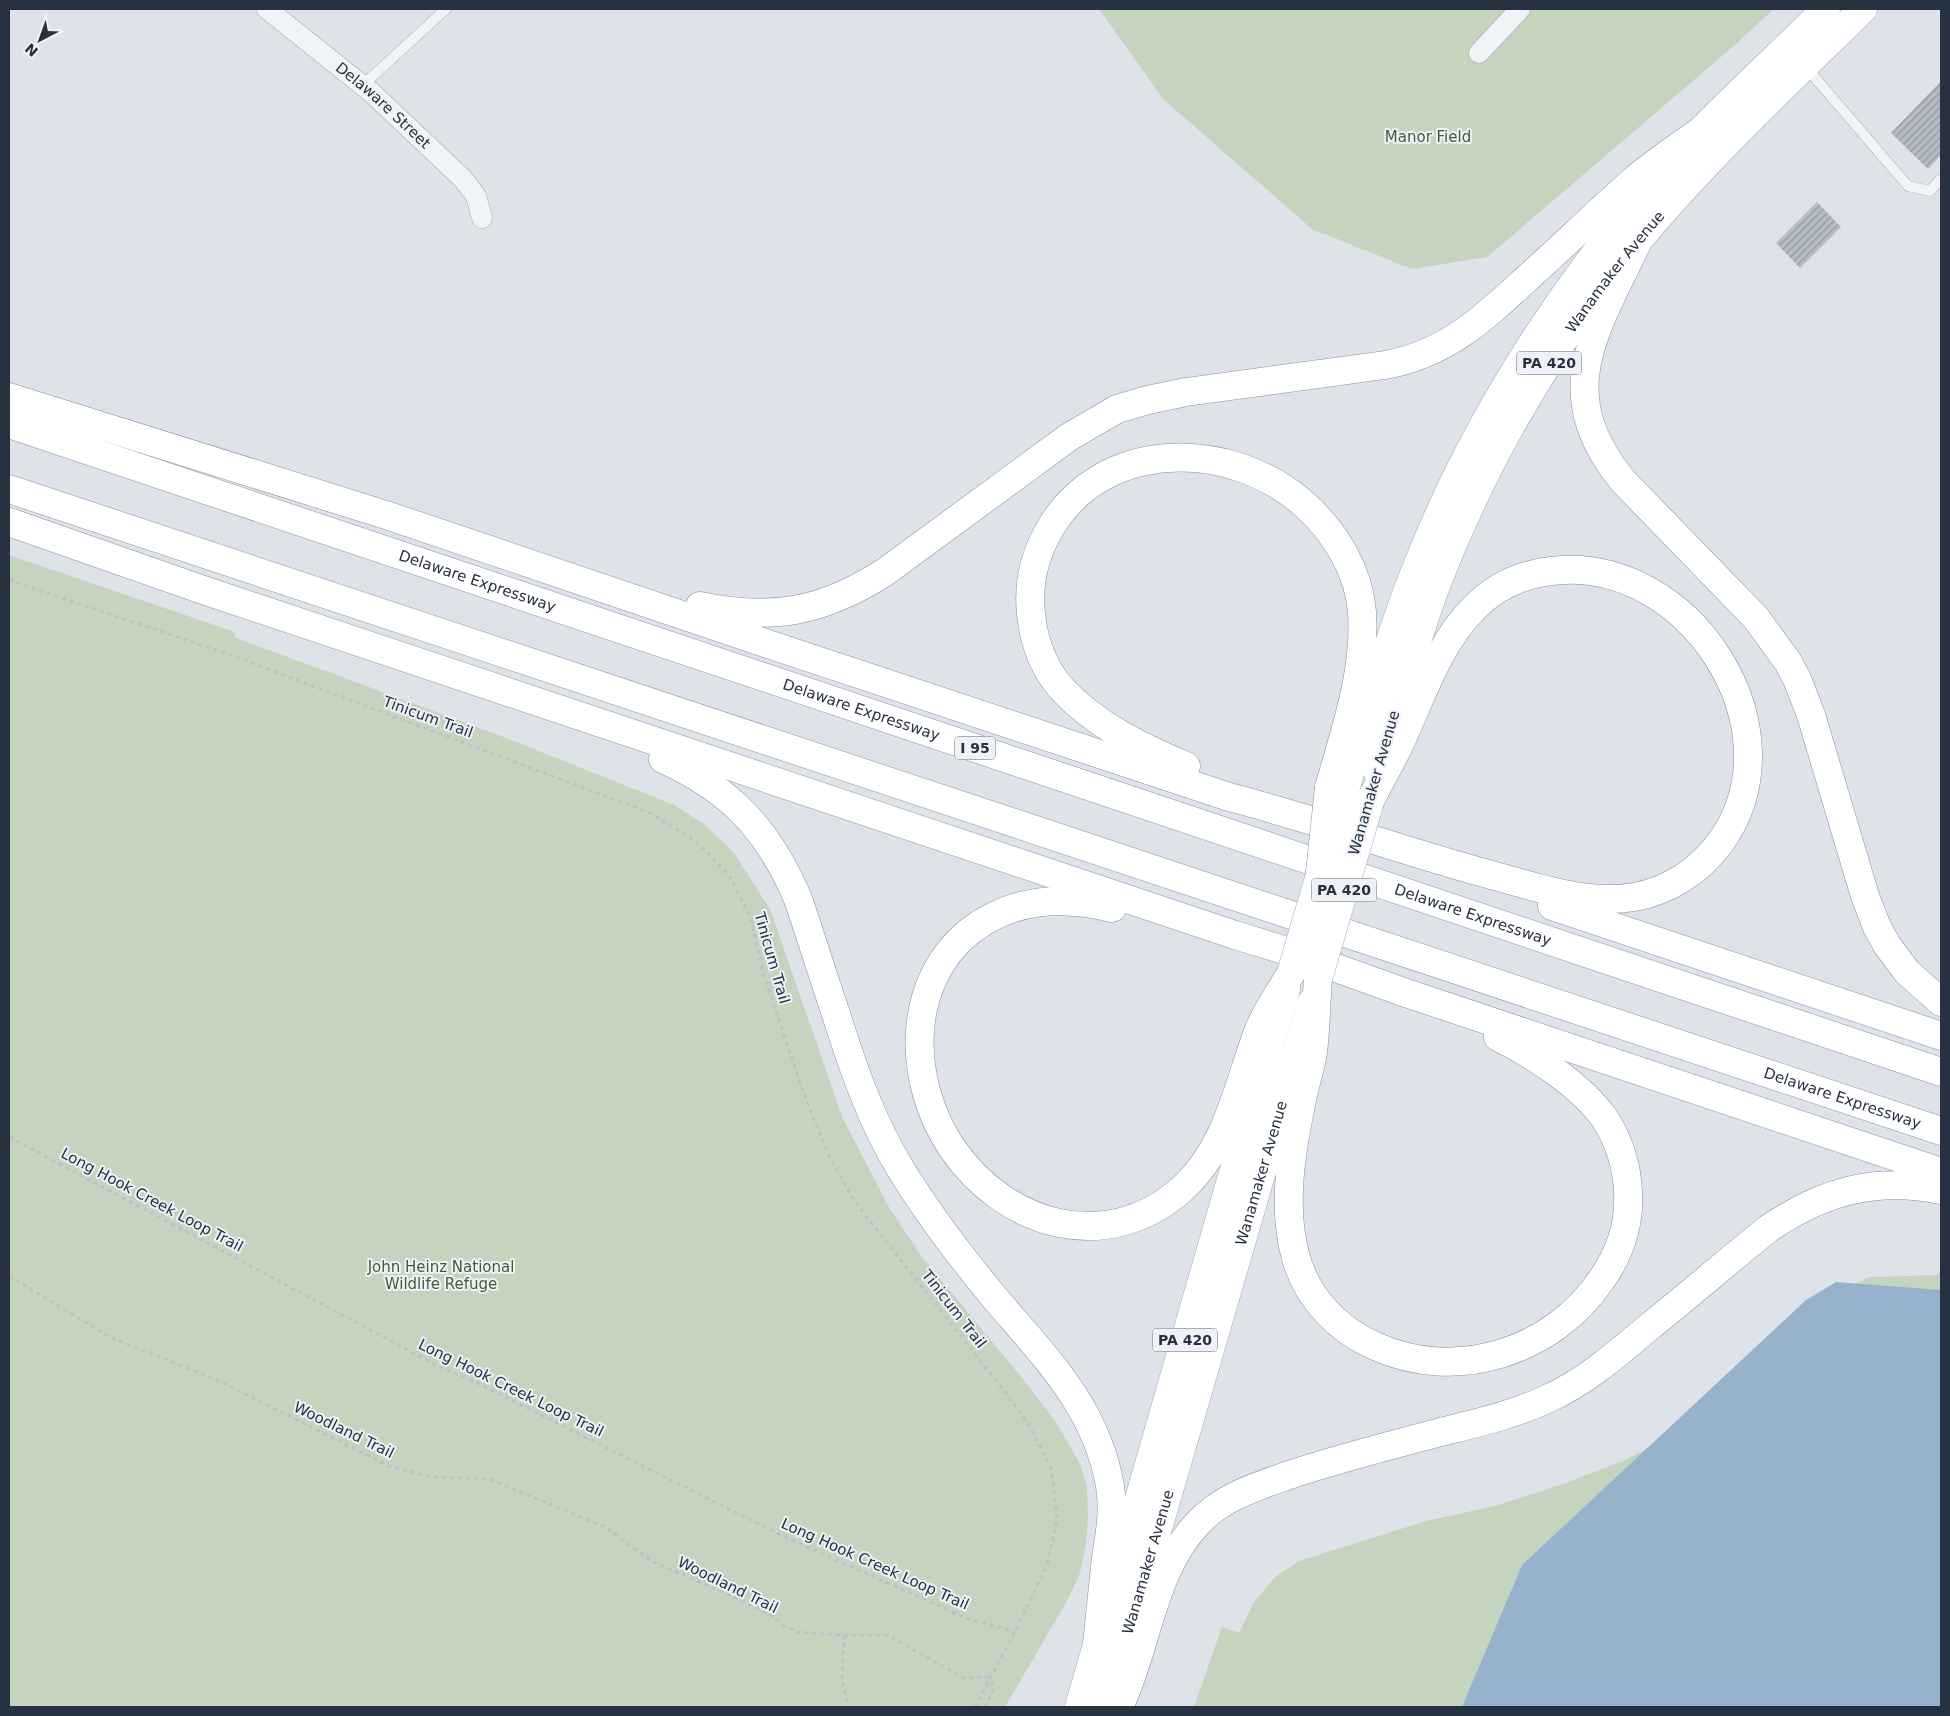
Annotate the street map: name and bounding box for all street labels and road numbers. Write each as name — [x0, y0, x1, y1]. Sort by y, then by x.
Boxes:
street label: Delaware Street — [332, 58, 434, 153]
street label: Wanamaker Avenue — [1562, 207, 1668, 336]
road number: PA 420 — [1516, 352, 1582, 374]
street label: Delaware Expressway — [397, 546, 558, 616]
street label: Delaware Expressway — [780, 675, 942, 745]
street label: Tinicum Trail — [380, 692, 475, 742]
street label: Wanamaker Avenue — [1345, 709, 1403, 857]
road number: I 95 — [955, 736, 995, 760]
road number: PA 420 — [1312, 878, 1376, 902]
street label: Delaware Expressway — [1392, 880, 1554, 950]
street label: Tinicum Trail — [750, 909, 794, 1006]
street label: Delaware Expressway — [1762, 1064, 1923, 1133]
street label: Wanamaker Avenue — [1232, 1099, 1291, 1248]
street label: Long Hook Creek Loop Trail — [58, 1144, 246, 1256]
street label: Tinicum Trail — [917, 1265, 990, 1352]
road number: PA 420 — [1152, 1328, 1218, 1352]
street label: Long Hook Creek Loop Trail — [415, 1335, 607, 1441]
street label: Woodland Trail — [291, 1398, 397, 1462]
street label: Wanamaker Avenue — [1119, 1488, 1178, 1636]
street label: Long Hook Creek Loop Trail — [778, 1514, 972, 1614]
street label: Woodland Trail — [675, 1553, 781, 1617]

